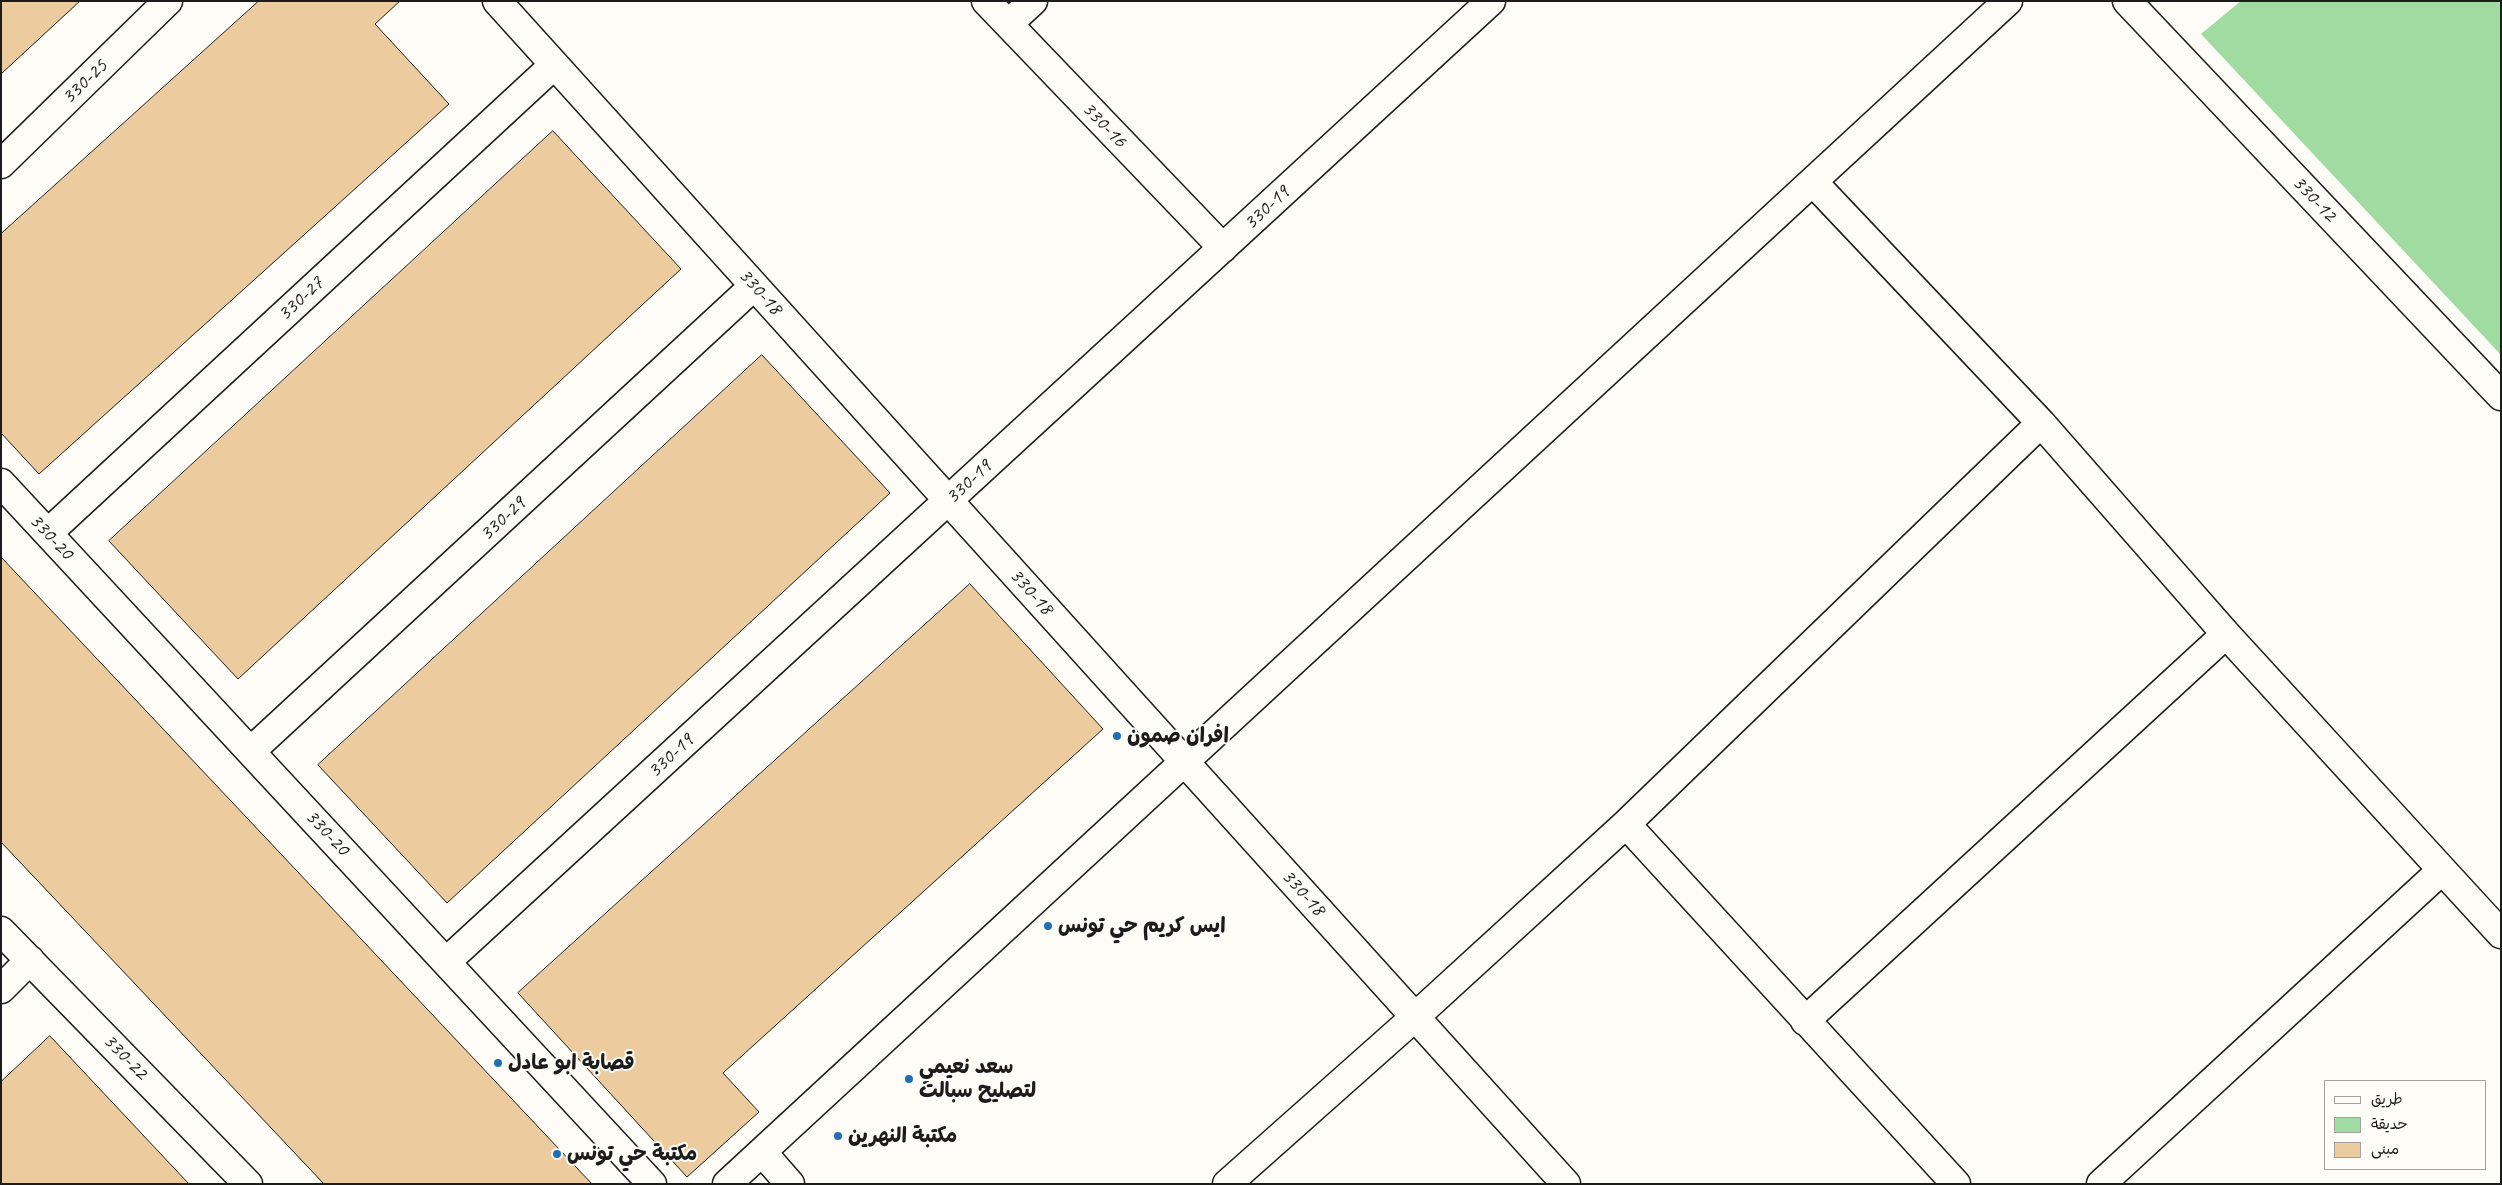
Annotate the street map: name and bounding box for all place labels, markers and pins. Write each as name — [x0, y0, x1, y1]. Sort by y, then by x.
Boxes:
place label: افران صمون — [1127, 723, 1229, 749]
marker: افران صمون — [1111, 730, 1123, 742]
place label: ايس كريم حي تونس — [1058, 913, 1226, 939]
marker: ايس كريم حي تونس — [1042, 920, 1054, 932]
place label: قصابة ابو عادل — [508, 1050, 634, 1076]
place label: سعد نعيمي لتصليح سبالت — [919, 1054, 1036, 1104]
marker: قصابة ابو عادل — [492, 1057, 504, 1069]
marker: سعد نعيمي لتصليح سبالت — [903, 1073, 915, 1085]
place label: مكتبة النهرين — [848, 1123, 957, 1149]
marker: مكتبة النهرين — [832, 1130, 844, 1142]
place label: مكتبة حي تونس — [567, 1141, 697, 1167]
marker: مكتبة حي تونس — [551, 1148, 563, 1160]

